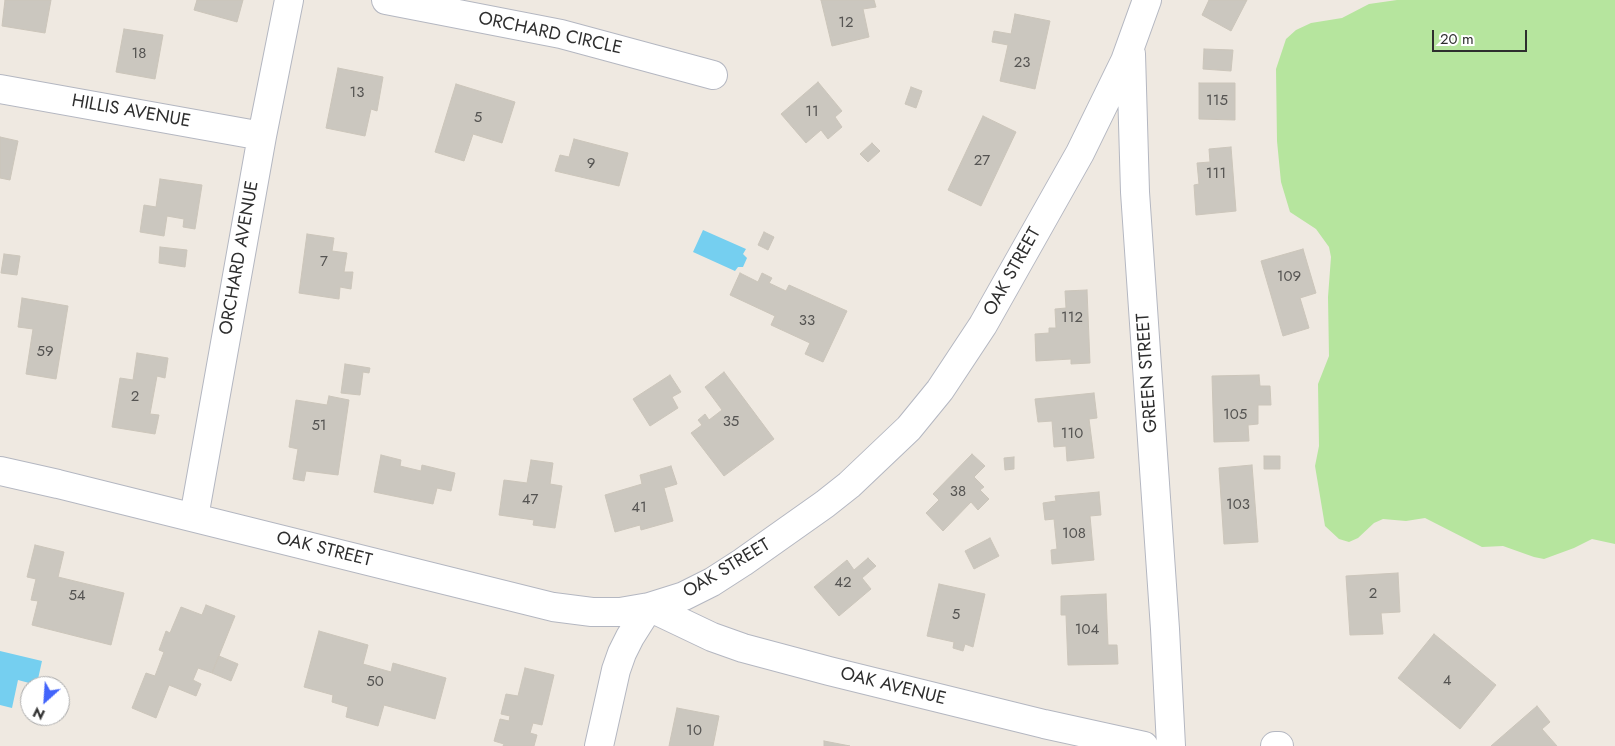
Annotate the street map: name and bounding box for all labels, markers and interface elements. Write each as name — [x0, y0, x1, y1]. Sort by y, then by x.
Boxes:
street label: ORCHARD CIRCLE — [476, 8, 624, 60]
house number: 12 — [838, 14, 854, 32]
scale bar — [1435, 20, 1530, 52]
text: 20 m — [1440, 28, 1474, 50]
house number: 18 — [132, 45, 146, 63]
house number: 23 — [1014, 54, 1030, 72]
house number: 13 — [350, 84, 364, 102]
street label: HILLIS AVENUE — [70, 91, 192, 133]
house number: 115 — [1206, 92, 1228, 110]
house number: 11 — [805, 103, 819, 121]
house number: 5 — [474, 109, 482, 127]
house number: 27 — [974, 152, 990, 170]
house number: 9 — [587, 155, 595, 173]
house number: 111 — [1206, 165, 1226, 183]
street label: ORCHARD AVENUE — [216, 179, 264, 337]
street label: OAK STREET — [980, 224, 1046, 320]
house number: 7 — [320, 253, 328, 271]
house number: 109 — [1277, 268, 1301, 286]
house number: 112 — [1061, 309, 1083, 327]
house number: 33 — [799, 312, 815, 330]
street label: GREEN STREET — [1133, 313, 1163, 433]
house number: 59 — [36, 343, 54, 361]
house number: 2 — [131, 388, 139, 406]
house number: 105 — [1223, 406, 1247, 424]
house number: 35 — [723, 413, 739, 431]
house number: 51 — [311, 417, 327, 435]
house number: 110 — [1061, 425, 1083, 443]
house number: 38 — [950, 483, 966, 501]
house number: 47 — [522, 491, 538, 509]
house number: 103 — [1226, 496, 1250, 514]
house number: 41 — [631, 499, 647, 517]
house number: 108 — [1062, 525, 1086, 543]
street label: OAK STREET — [274, 528, 374, 572]
street label: OAK STREET — [680, 535, 774, 603]
house number: 42 — [834, 574, 852, 592]
house number: 2 — [1369, 585, 1377, 603]
house number: 54 — [68, 587, 86, 605]
house number: 5 — [952, 606, 960, 624]
house number: 104 — [1075, 621, 1099, 639]
street label: OAK AVENUE — [838, 663, 948, 711]
house number: 4 — [1443, 672, 1451, 690]
house number: 50 — [366, 673, 384, 691]
north arrow — [20, 676, 70, 726]
text: N — [29, 702, 48, 725]
house number: 10 — [686, 722, 702, 740]

